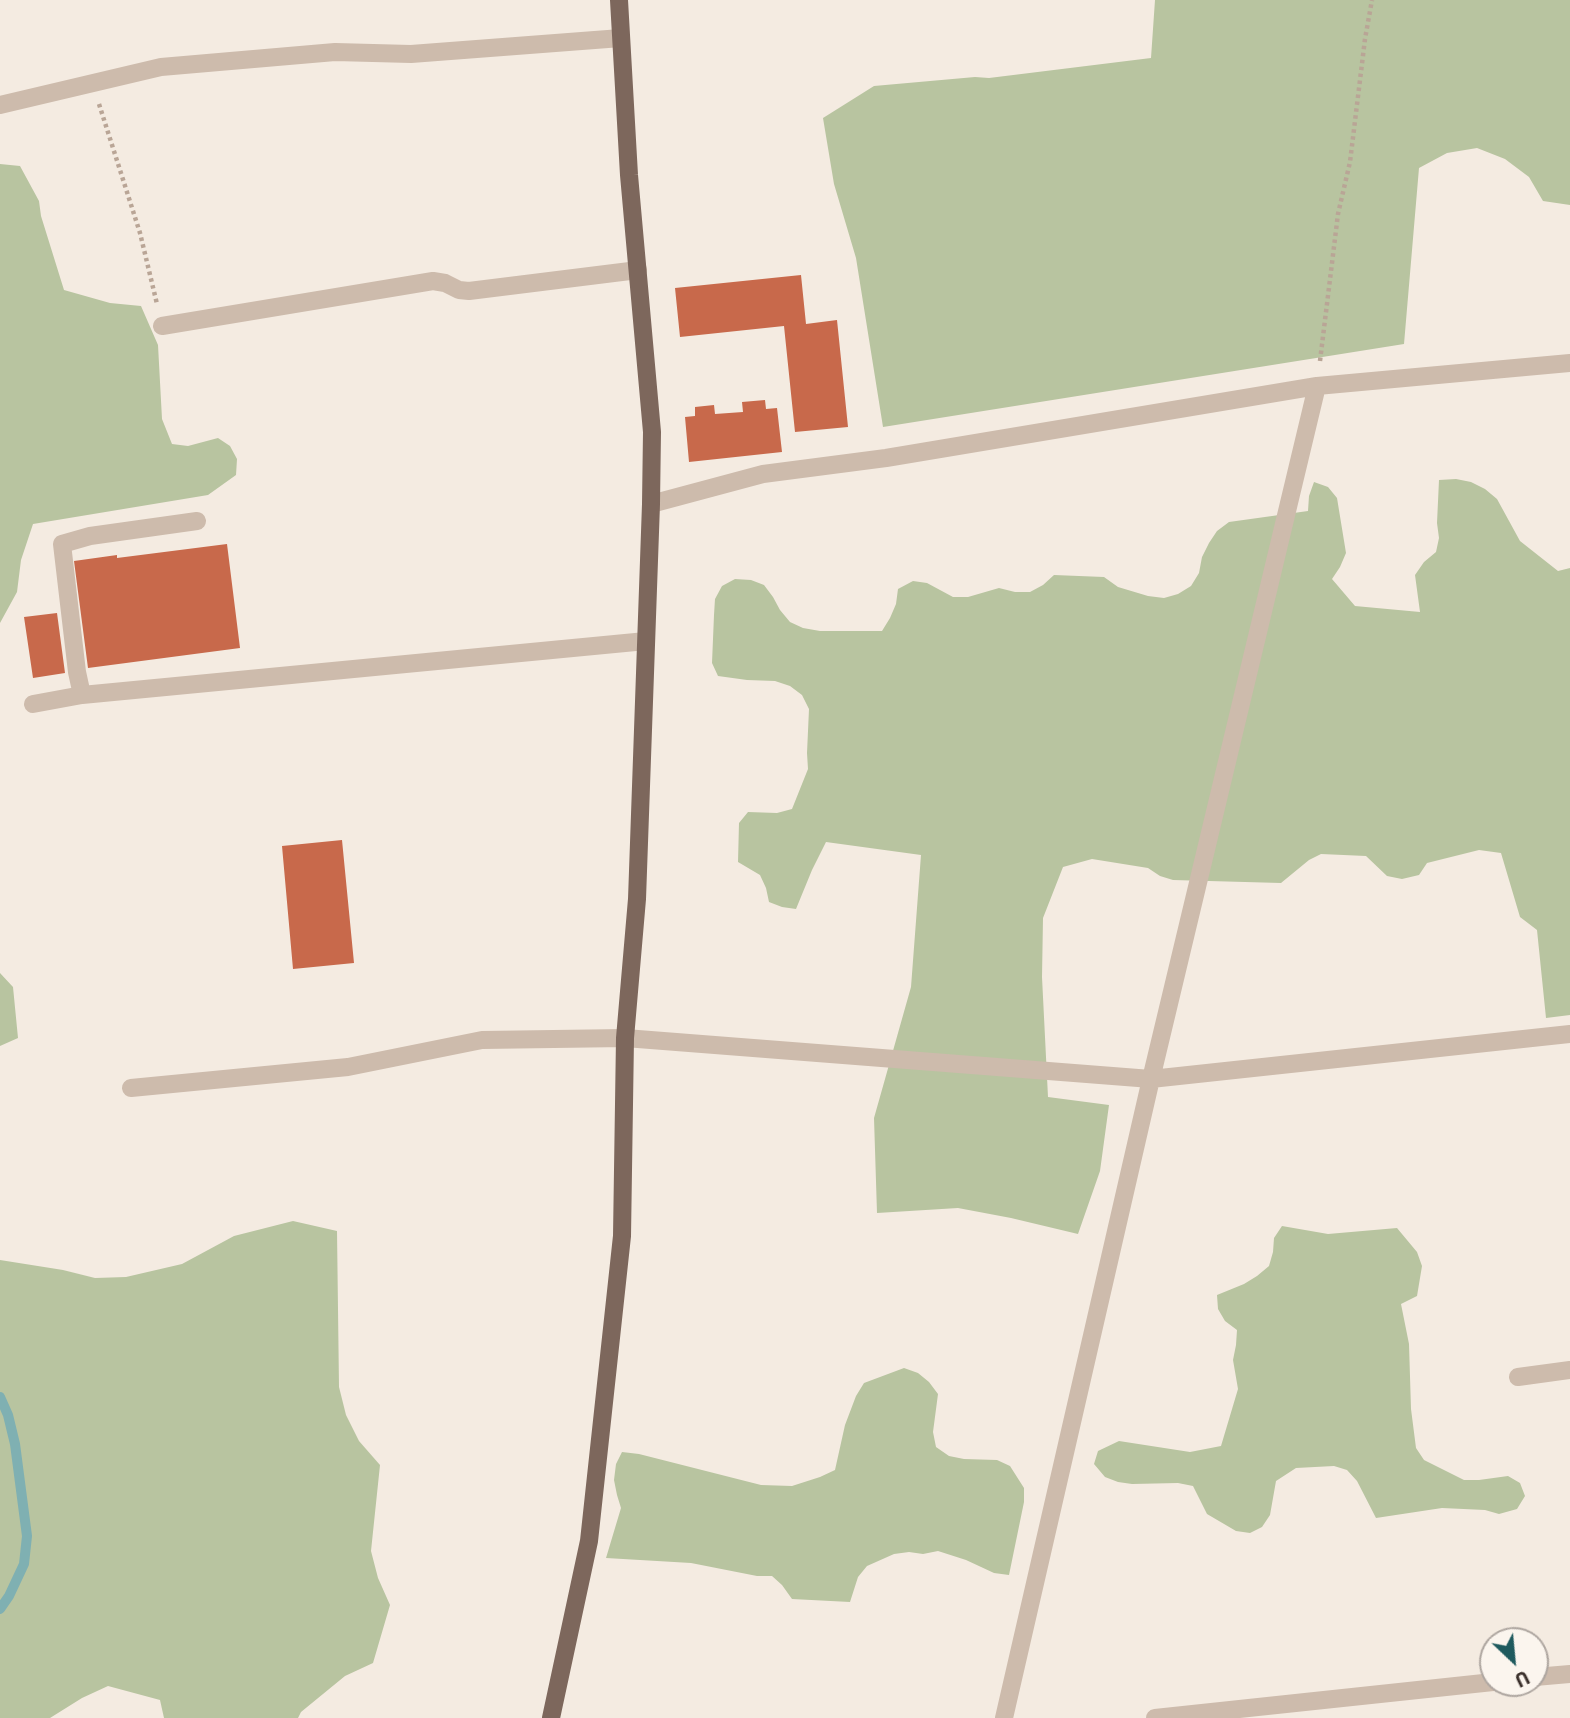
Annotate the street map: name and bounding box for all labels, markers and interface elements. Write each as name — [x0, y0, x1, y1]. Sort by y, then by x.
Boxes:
north arrow — [1479, 1627, 1549, 1697]
text: U — [1512, 1666, 1533, 1693]

